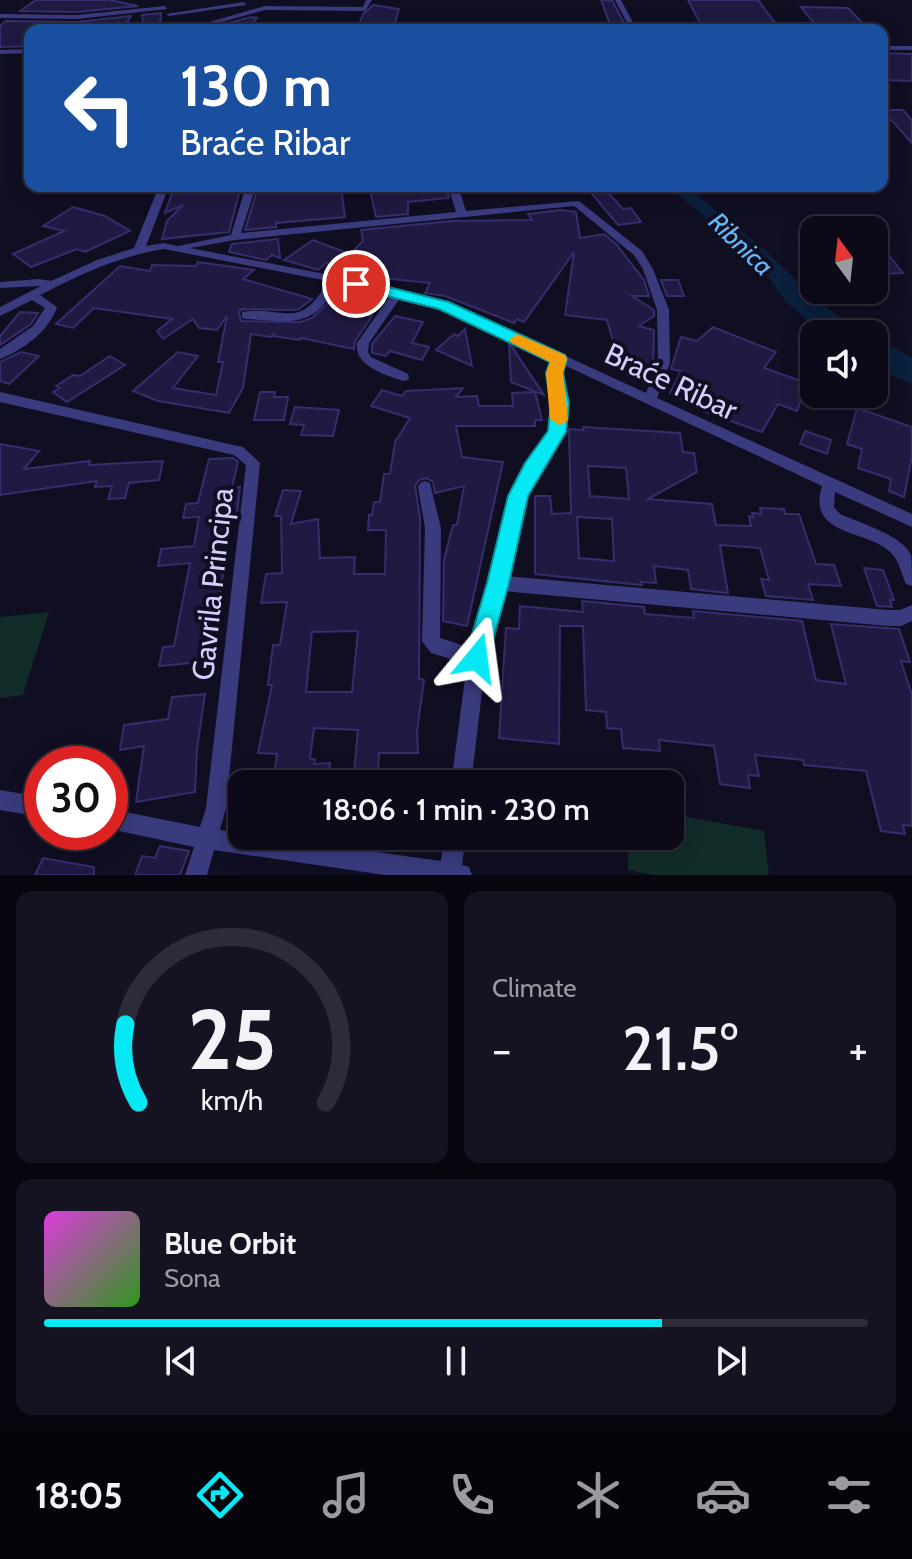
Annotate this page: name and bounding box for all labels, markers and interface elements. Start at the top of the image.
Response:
text: 130 m [180,52,332,120]
icon: left [48,56,152,160]
text: Braće Ribar [180,120,350,164]
water label: Ribnica [702,206,780,282]
north arrow [800,216,888,304]
map controls [800,216,888,408]
pin [322,250,390,318]
icon: arrive [334,262,378,306]
button: sound [800,320,888,408]
street label: Braće Ribar [599,335,744,429]
street label: Gavrila Principa [184,485,241,682]
position arrow [435,616,519,700]
speed limit sign: 30 [24,746,128,850]
text: 18:06 · 1 min · 230 m [322,791,590,828]
text: Climate [492,972,577,1004]
text: 25 [188,989,276,1090]
text: 21.5° [622,1012,738,1085]
text: − [492,1023,511,1076]
text: + [849,1023,868,1076]
text: km/h [201,1082,263,1117]
text: Blue Orbit [164,1225,296,1262]
text: Sona [164,1262,221,1294]
icon: previous [159,1339,203,1383]
icon: pause [434,1339,478,1383]
icon: next [709,1339,753,1383]
icon: directions [192,1467,248,1523]
icon: music [318,1467,374,1523]
icon: phone [444,1467,500,1523]
icon: climate [570,1467,626,1523]
icon: car [695,1467,751,1523]
icon: filters [821,1467,877,1523]
text: 18:05 [35,1473,123,1517]

